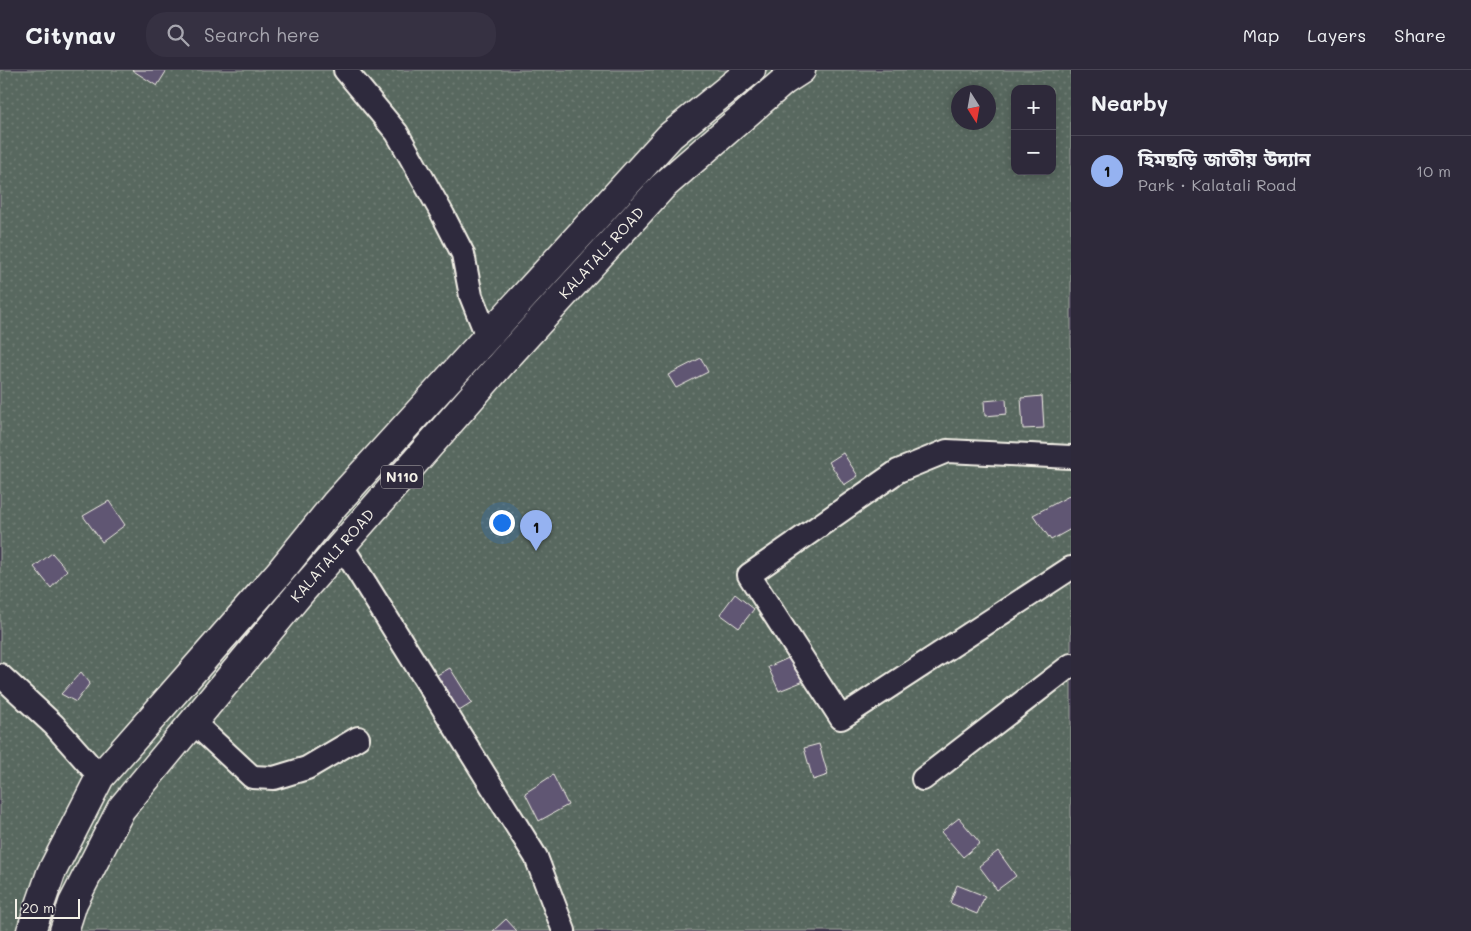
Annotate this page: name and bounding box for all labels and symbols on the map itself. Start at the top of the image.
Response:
north arrow [951,85,996,130]
street label: KALATALI ROAD [554,202,648,303]
road number: N110 [381,466,423,488]
street label: KALATALI ROAD [285,504,378,606]
your location [489,510,515,536]
pin: 1 [520,510,552,551]
scale bar [15,896,80,919]

